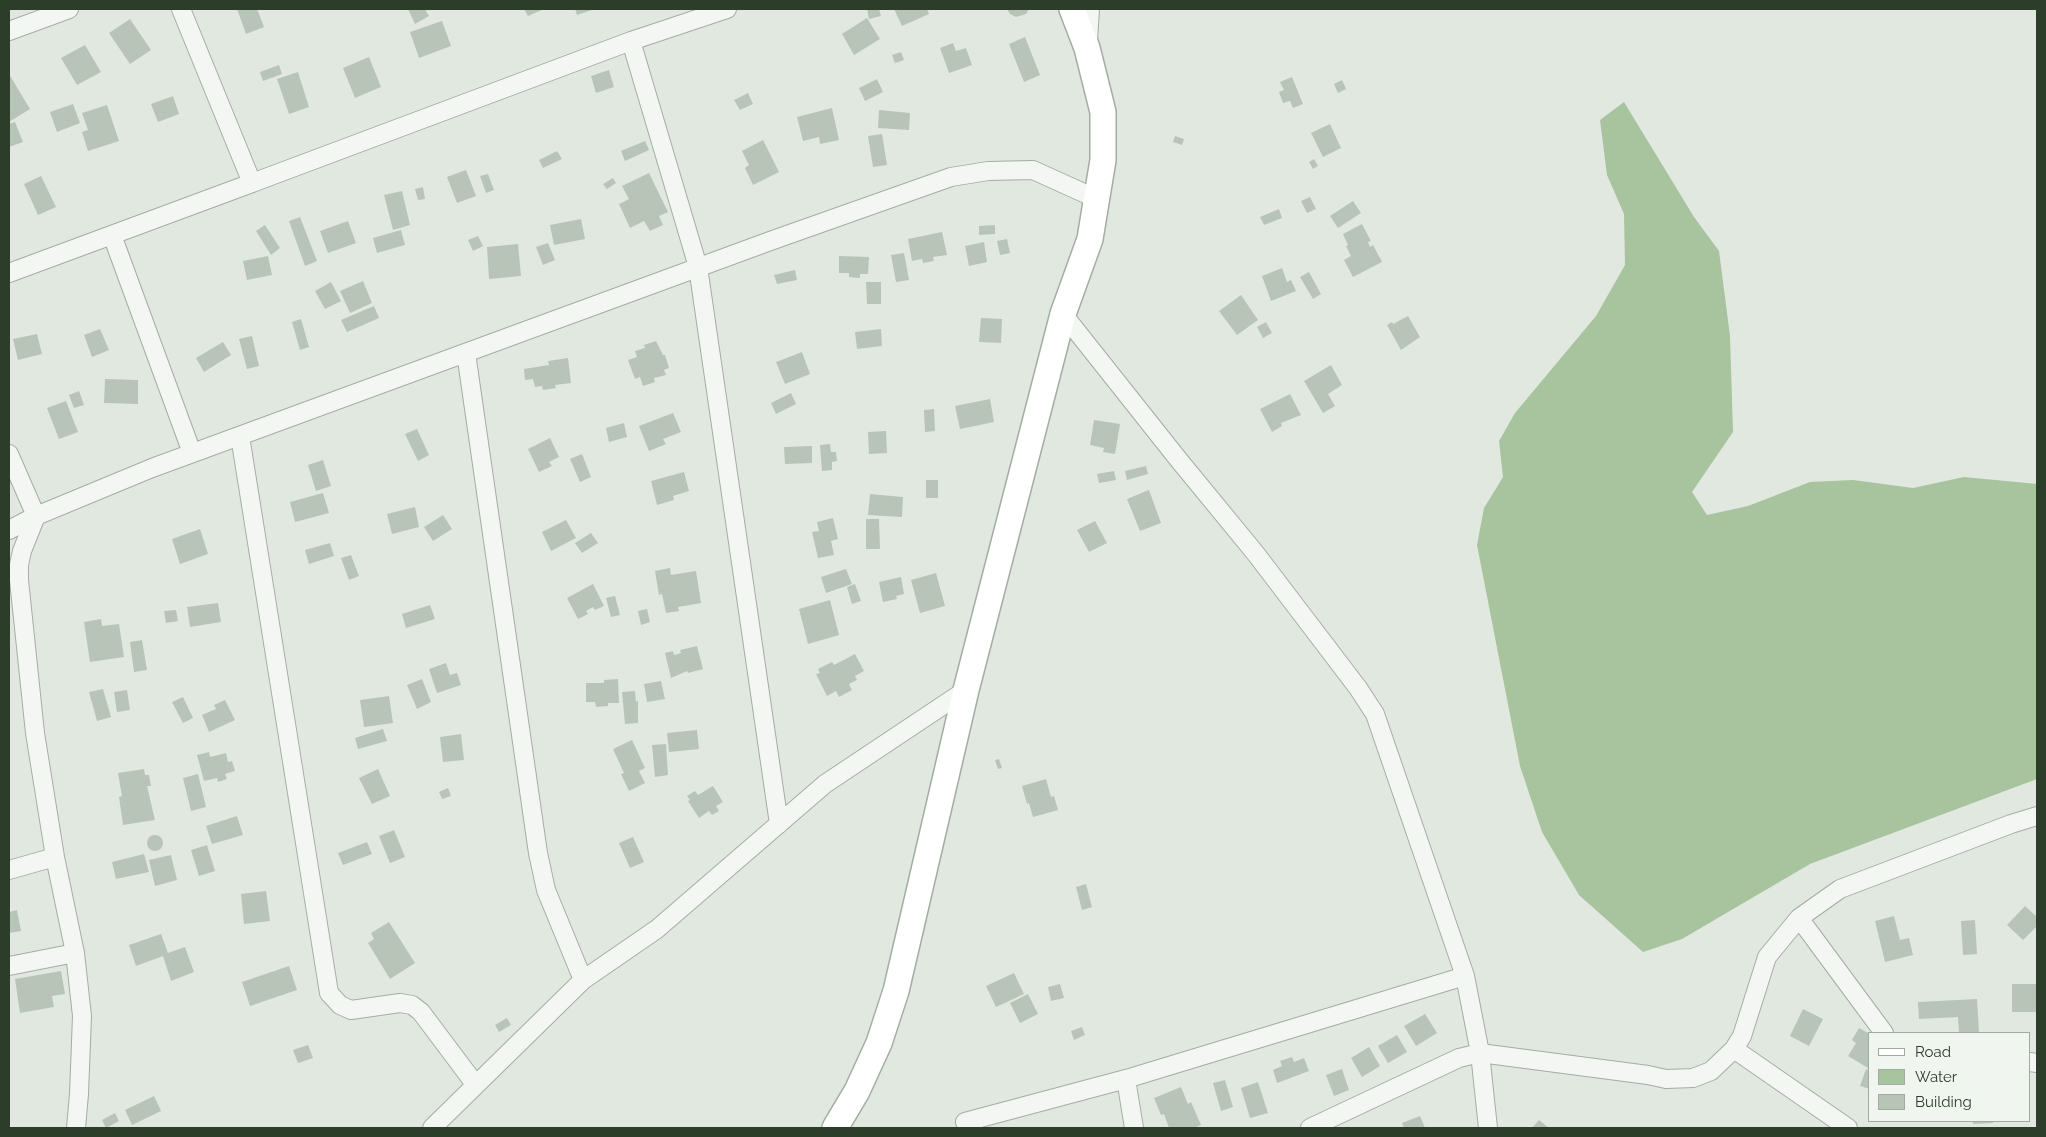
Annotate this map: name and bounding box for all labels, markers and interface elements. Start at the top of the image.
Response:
legend [1868,1032,2031,1122]
text: Road [1915,1043,1951,1061]
text: Water [1915,1068,1957,1086]
text: Building [1915,1093,1972,1111]

